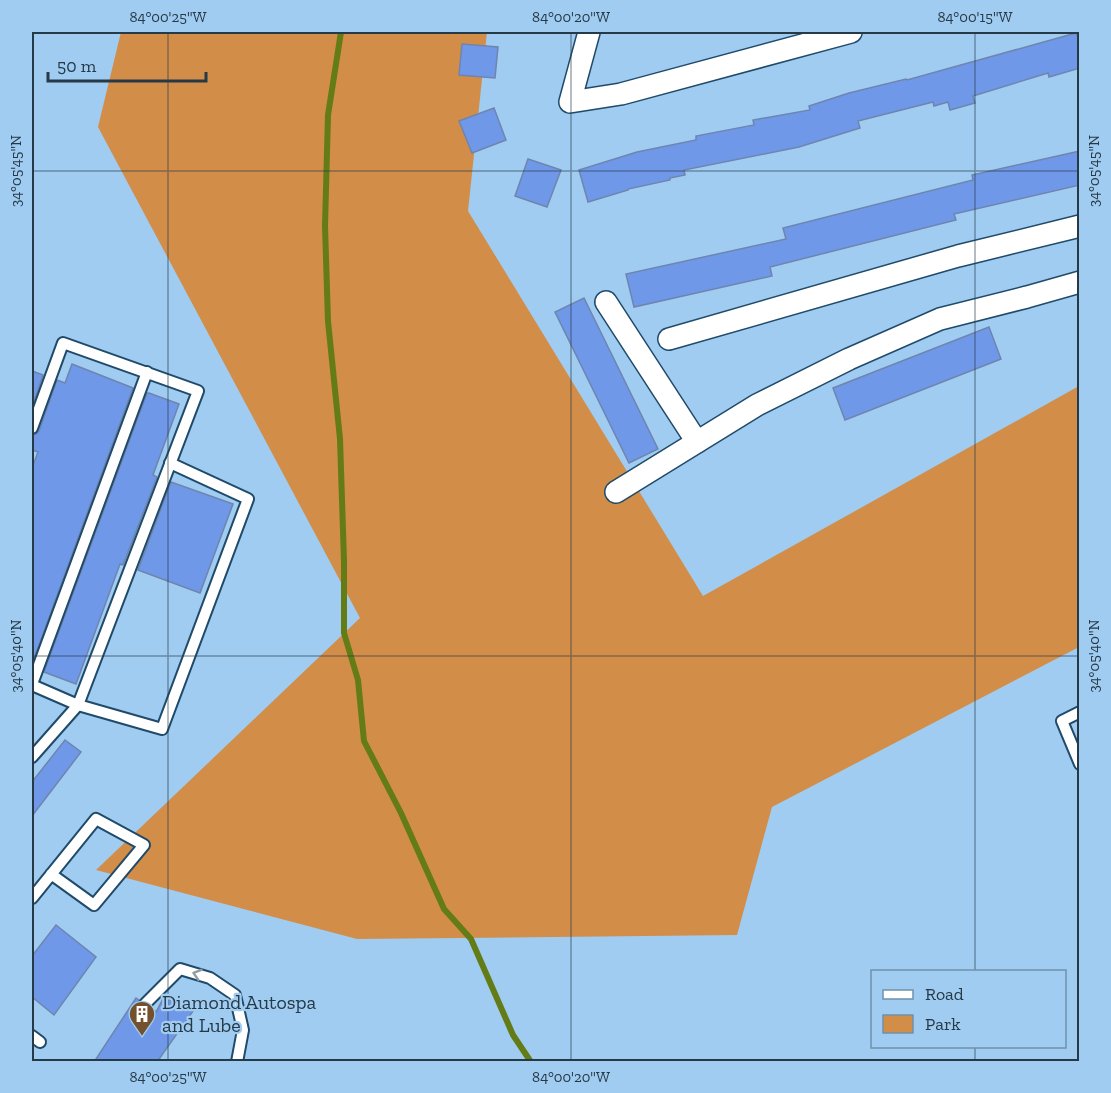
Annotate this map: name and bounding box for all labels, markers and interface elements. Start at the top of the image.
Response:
text: 84°00'25"W [130,8,206,26]
text: 84°00'20"W [532,8,610,26]
text: 84°00'15"W [938,8,1012,26]
scale bar [48,45,206,83]
text: 50 m [57,55,97,77]
text: 34°05'45"N [7,135,25,207]
text: 34°05'45"N [1085,135,1103,207]
text: 34°05'40"N [7,619,25,693]
text: 34°05'40"N [1085,619,1103,693]
one-way arrow [192,969,203,982]
legend [871,970,1066,1048]
text: Road [925,983,964,1005]
place label: Diamond Autospa and Lube [162,990,317,1037]
building icon: Diamond Autospa and Lube [127,999,157,1037]
text: Park [925,1013,961,1035]
text: 84°00'25"W [130,1068,206,1086]
text: 84°00'20"W [532,1068,610,1086]

